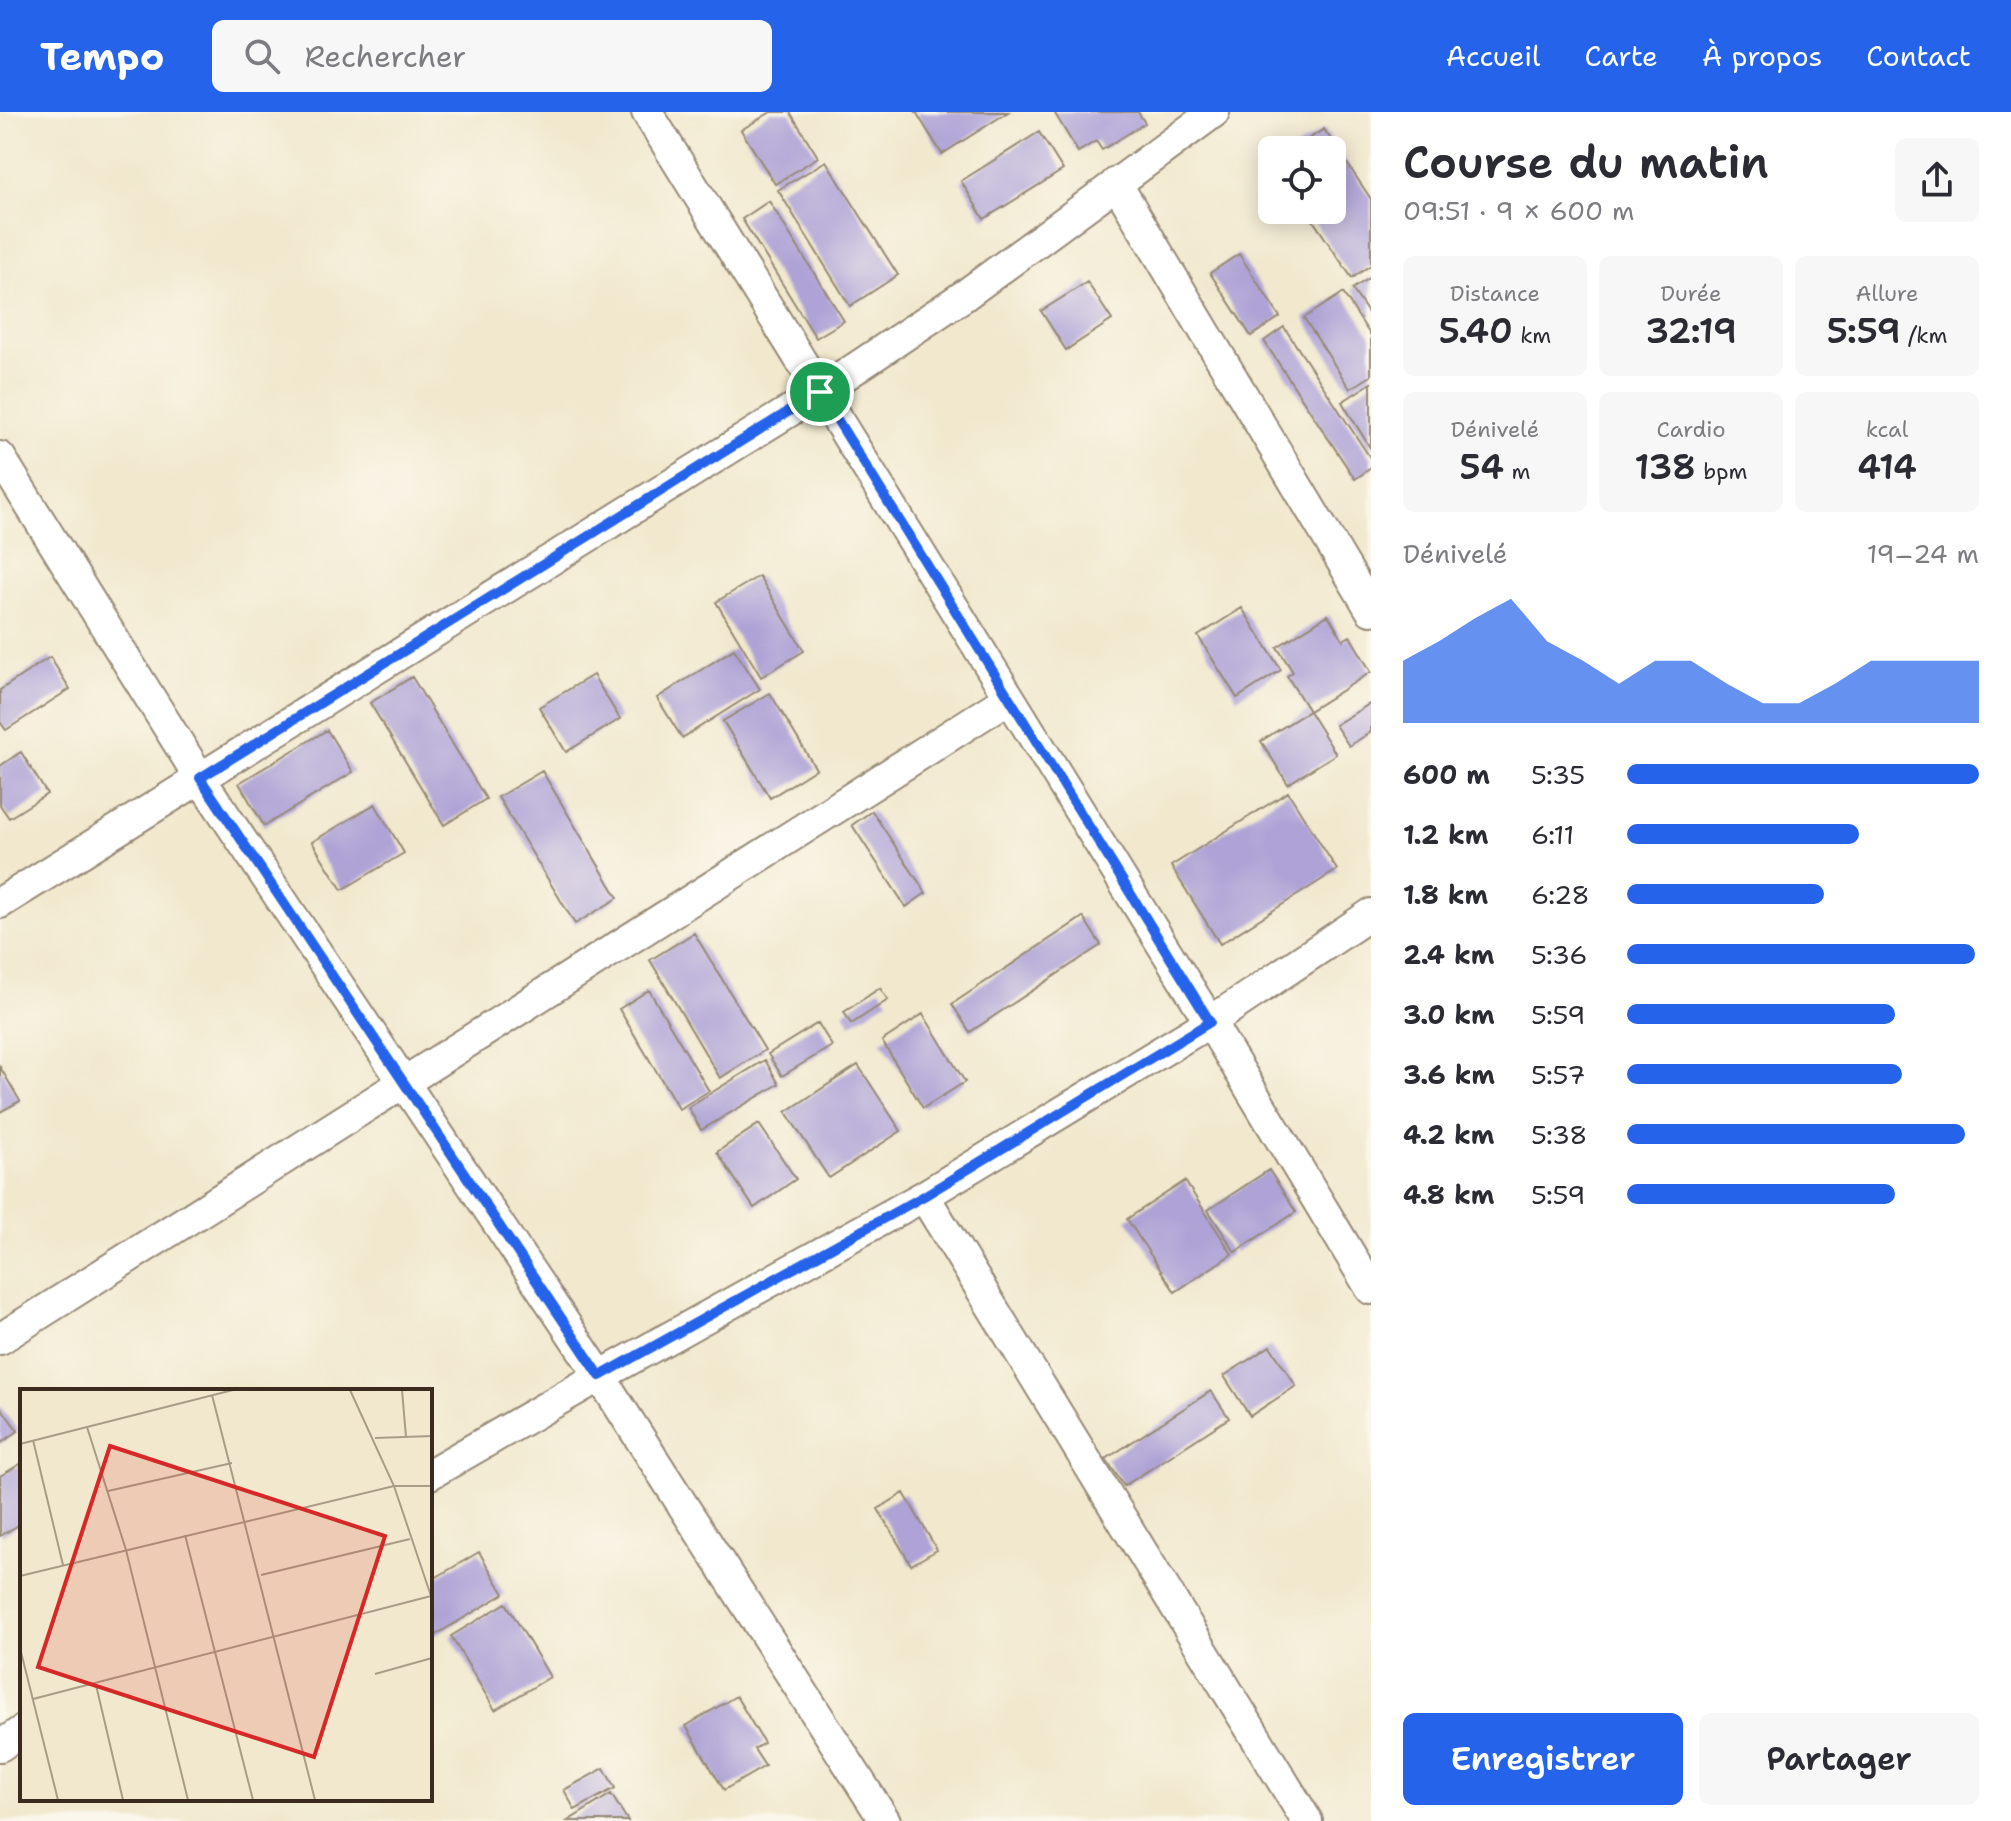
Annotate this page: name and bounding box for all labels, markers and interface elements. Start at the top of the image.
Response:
search box [212,20,772,92]
text: Tempo [40,31,164,82]
icon: search [240,34,284,78]
text: Rechercher [304,36,466,77]
text: Accueil [1446,37,1540,75]
text: Carte [1584,37,1658,75]
text: À propos [1702,37,1822,75]
text: Contact [1866,37,1971,75]
text: Course du matin [1403,133,1769,192]
map controls [1258,136,1346,224]
button: locate [1258,136,1346,224]
button: share [1895,138,1979,222]
text: 09:51 · 9 × 600 m [1403,193,1635,228]
text: Distance [1450,279,1540,308]
text: Durée [1661,279,1721,308]
text: Allure [1856,279,1918,308]
text: 5.40 [1439,308,1513,354]
text: 32:19 [1645,308,1737,354]
text: 5:59 [1827,308,1901,354]
text: km [1513,321,1551,350]
text: /km [1901,321,1947,350]
pin [786,358,854,426]
icon: arrive [798,370,842,414]
text: Dénivelé [1451,415,1539,444]
text: Cardio [1656,415,1726,444]
text: kcal [1866,415,1908,444]
text: 54 [1460,444,1504,490]
text: 138 [1635,444,1696,490]
text: 414 [1857,444,1917,490]
text: m [1504,457,1530,486]
text: bpm [1696,457,1747,486]
text: Dénivelé [1403,536,1508,571]
text: 19–24 m [1867,536,1979,571]
text: 600 m [1403,757,1490,792]
text: 5:35 [1531,757,1585,792]
text: 1.2 km [1403,817,1488,852]
text: 6:11 [1531,817,1574,852]
text: 1.8 km [1403,877,1488,912]
text: 6:28 [1531,877,1590,912]
text: 2.4 km [1403,937,1494,972]
text: 5:36 [1531,937,1587,972]
text: 3.0 km [1403,997,1495,1032]
text: 5:59 [1531,997,1585,1032]
text: 3.6 km [1403,1057,1495,1092]
text: 5:57 [1531,1057,1585,1092]
text: 4.2 km [1403,1117,1495,1152]
text: 5:38 [1531,1117,1587,1152]
text: 4.8 km [1403,1177,1494,1212]
text: 5:59 [1531,1177,1585,1212]
inset map [20,1389,432,1801]
button: Enregistrer [1403,1713,1683,1805]
button: Partager [1699,1713,1979,1805]

